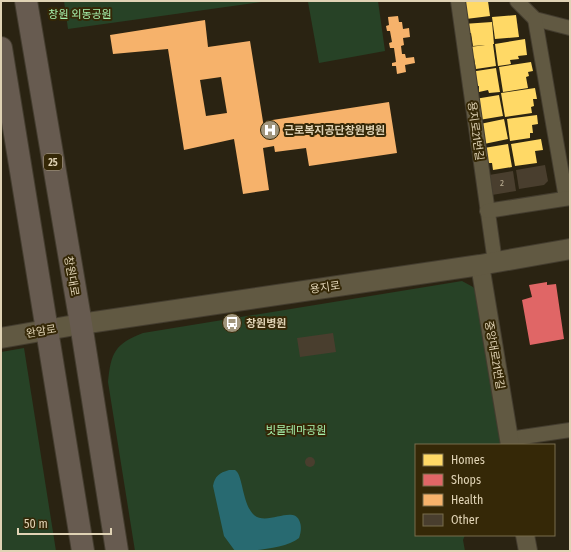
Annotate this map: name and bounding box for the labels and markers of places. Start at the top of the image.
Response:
hospital icon: 근로복지공단창원병원 [259,119,281,141]
place label: 근로복지공단창원병원 [284,124,385,137]
bus stop icon: 창원병원 [221,312,243,334]
place label: 창원병원 [246,317,286,330]

